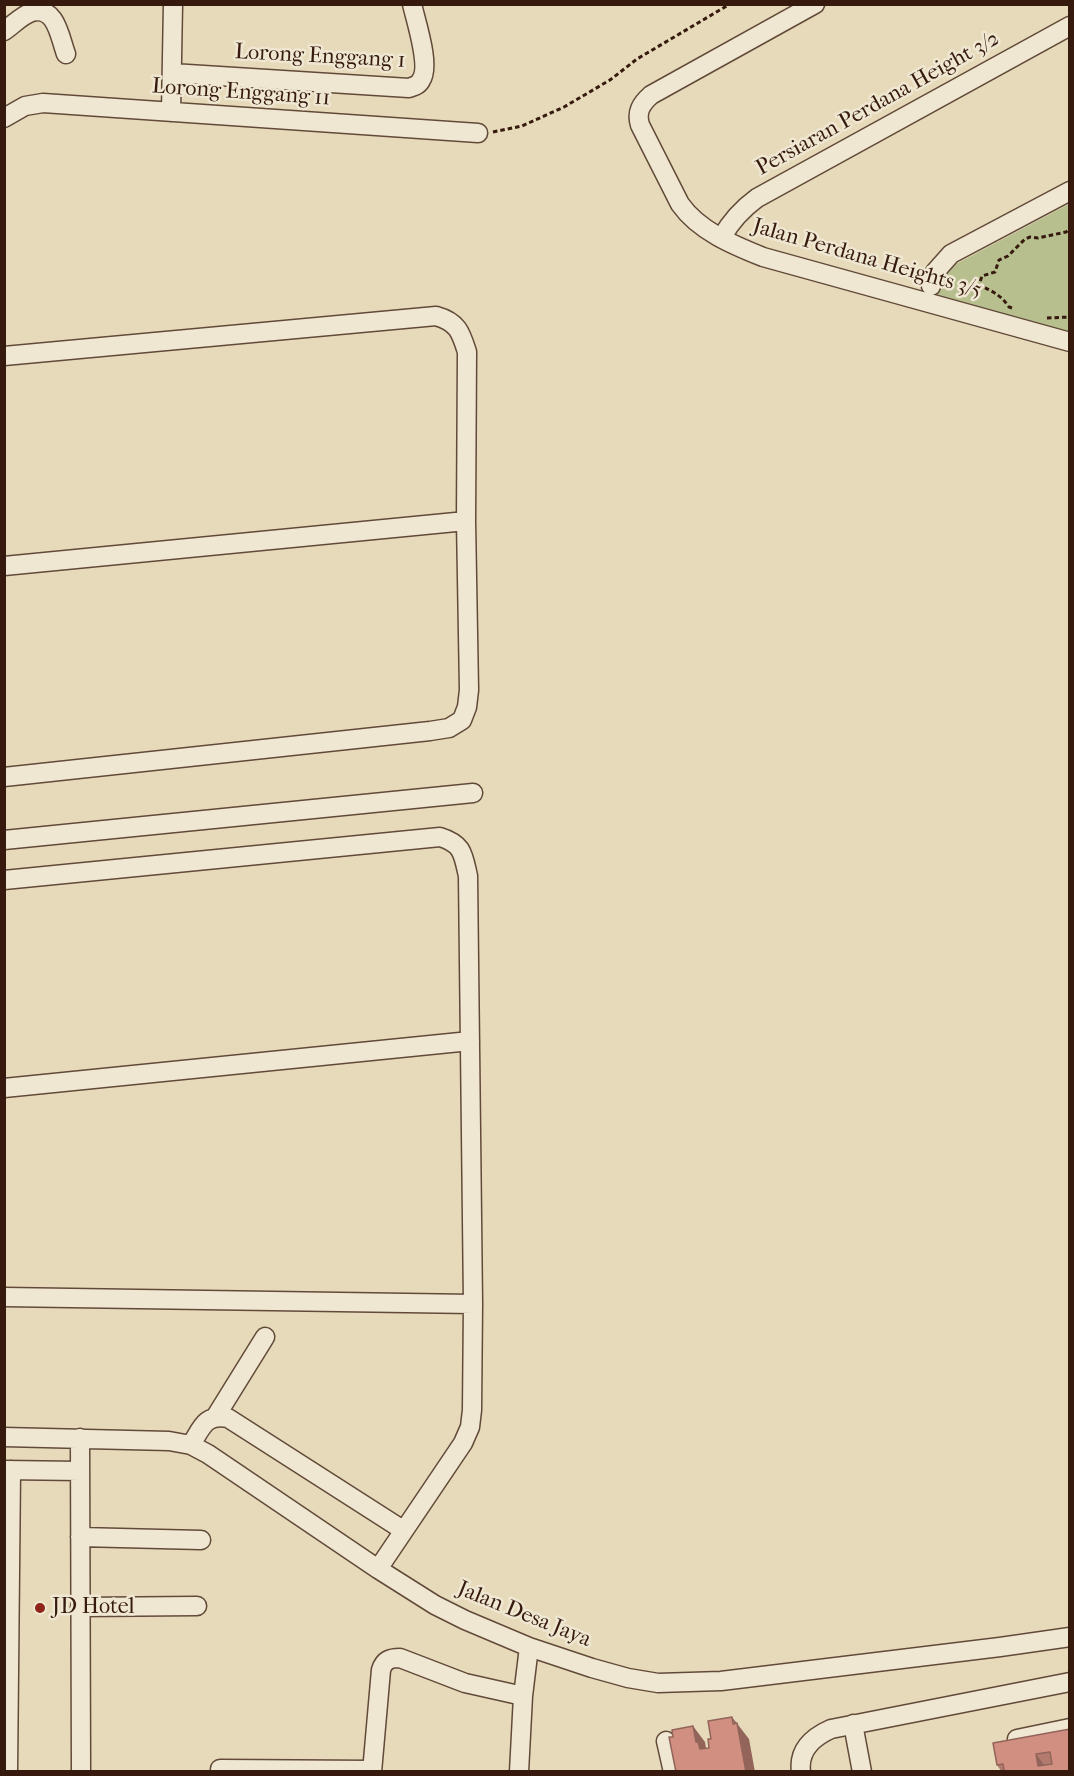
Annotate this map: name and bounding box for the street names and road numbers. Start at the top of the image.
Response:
street label: Persiaran Perdana Height 3/2 [752,26,1004,182]
street label: Lorong Enggang 1 [234,39,406,75]
street label: Lorong Enggang 11 [151,74,331,112]
street label: Jalan Perdana Heights 3/5 [749,214,985,304]
street label: Jalan Desa Jaya [453,1576,595,1654]

